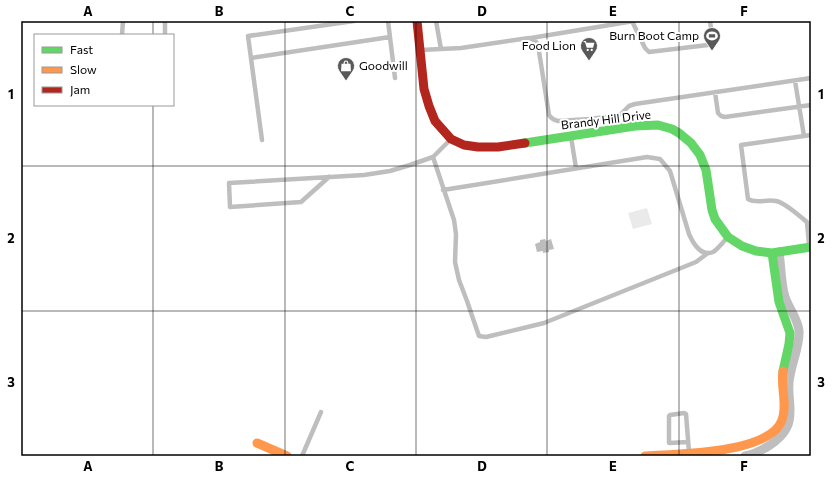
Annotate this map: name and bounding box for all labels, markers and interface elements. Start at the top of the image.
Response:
text: A [83,3,93,19]
text: B [215,3,224,19]
text: C [346,3,355,19]
text: D [477,3,487,19]
text: E [609,3,617,19]
text: F [740,3,748,19]
sports icon: Burn Boot Camp [702,26,722,51]
place label: Burn Boot Camp [609,28,699,42]
legend [34,34,174,106]
supermarket icon: Food Lion [579,36,599,61]
place label: Food Lion [522,38,576,52]
text: Fast [70,42,93,56]
shop icon: Goodwill [336,56,356,81]
place label: Goodwill [359,58,408,72]
text: Slow [70,62,97,76]
text: Jam [70,82,90,97]
text: 1 [8,86,14,102]
text: 1 [818,86,824,102]
street label: Brandy Hill Drive [560,107,652,131]
text: 2 [7,230,15,246]
text: 2 [817,230,825,246]
text: 3 [7,374,15,390]
text: 3 [817,374,825,390]
text: A [83,458,93,474]
text: B [215,458,224,474]
text: C [346,458,355,474]
text: D [477,458,487,474]
text: E [609,458,617,474]
text: F [740,458,748,474]

